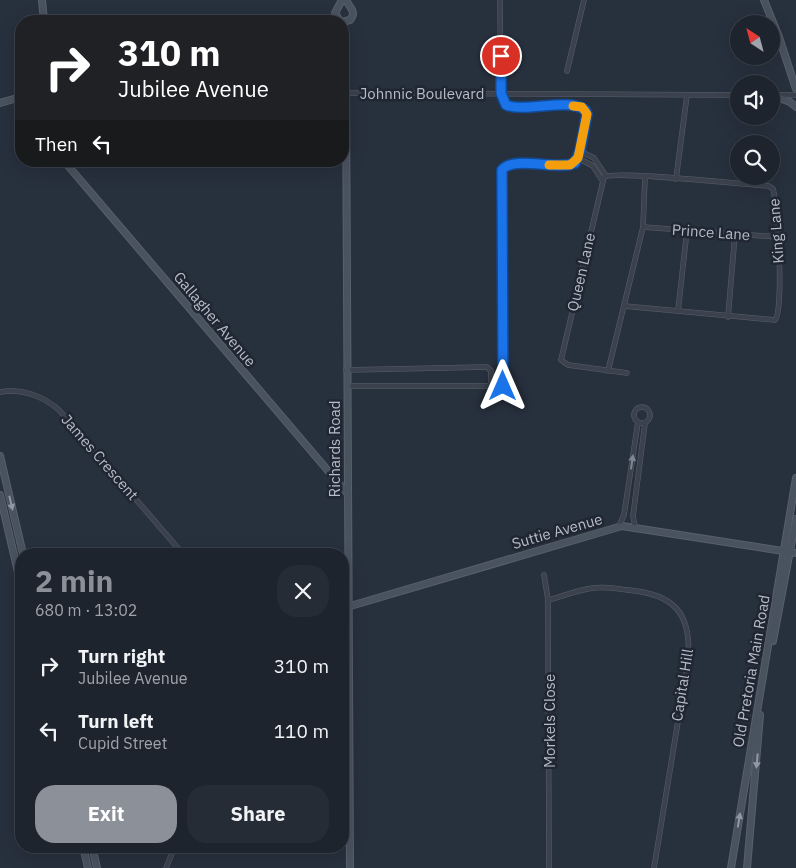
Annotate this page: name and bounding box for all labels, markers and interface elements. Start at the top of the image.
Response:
north arrow [730,15,780,65]
map controls [730,15,780,185]
text: 310 m [118,30,221,76]
icon: right [35,35,100,100]
pin [480,35,522,77]
icon: arrive [487,42,515,70]
text: Jubilee Avenue [118,74,269,103]
button: sound [730,75,780,125]
street label: Johnnic Boulevard [360,84,484,103]
icon: left [88,130,116,158]
text: Then [35,132,78,156]
button: search [730,135,780,185]
street label: King Lane [764,198,788,264]
street label: Prince Lane [671,220,751,244]
street label: Queen Lane [563,231,599,313]
street label: Gallagher Avenue [170,268,260,370]
position arrow [476,359,528,411]
street label: Richards Road [325,401,344,497]
street label: James Crescent [58,410,142,504]
one-way arrow [628,453,636,469]
one-way arrow [7,495,15,510]
street label: Suttie Avenue [510,509,604,553]
text: 2 min [35,561,113,600]
button: close [277,565,329,617]
street label: Old Pretoria Main Road [728,593,774,749]
text: 680 m · 13:02 [35,600,137,620]
text: Turn right [78,644,165,668]
street label: Capital Hill [667,647,697,723]
icon: right [35,652,63,680]
text: 310 m [274,654,329,678]
text: Jubilee Avenue [78,668,188,688]
street label: Morkels Close [540,674,559,768]
text: Turn left [78,709,154,733]
icon: left [35,717,63,745]
text: 110 m [274,719,329,743]
text: Cupid Street [78,733,167,753]
one-way arrow [752,753,760,769]
button: Exit [35,785,177,843]
button: Share [187,785,329,843]
one-way arrow [735,812,743,828]

